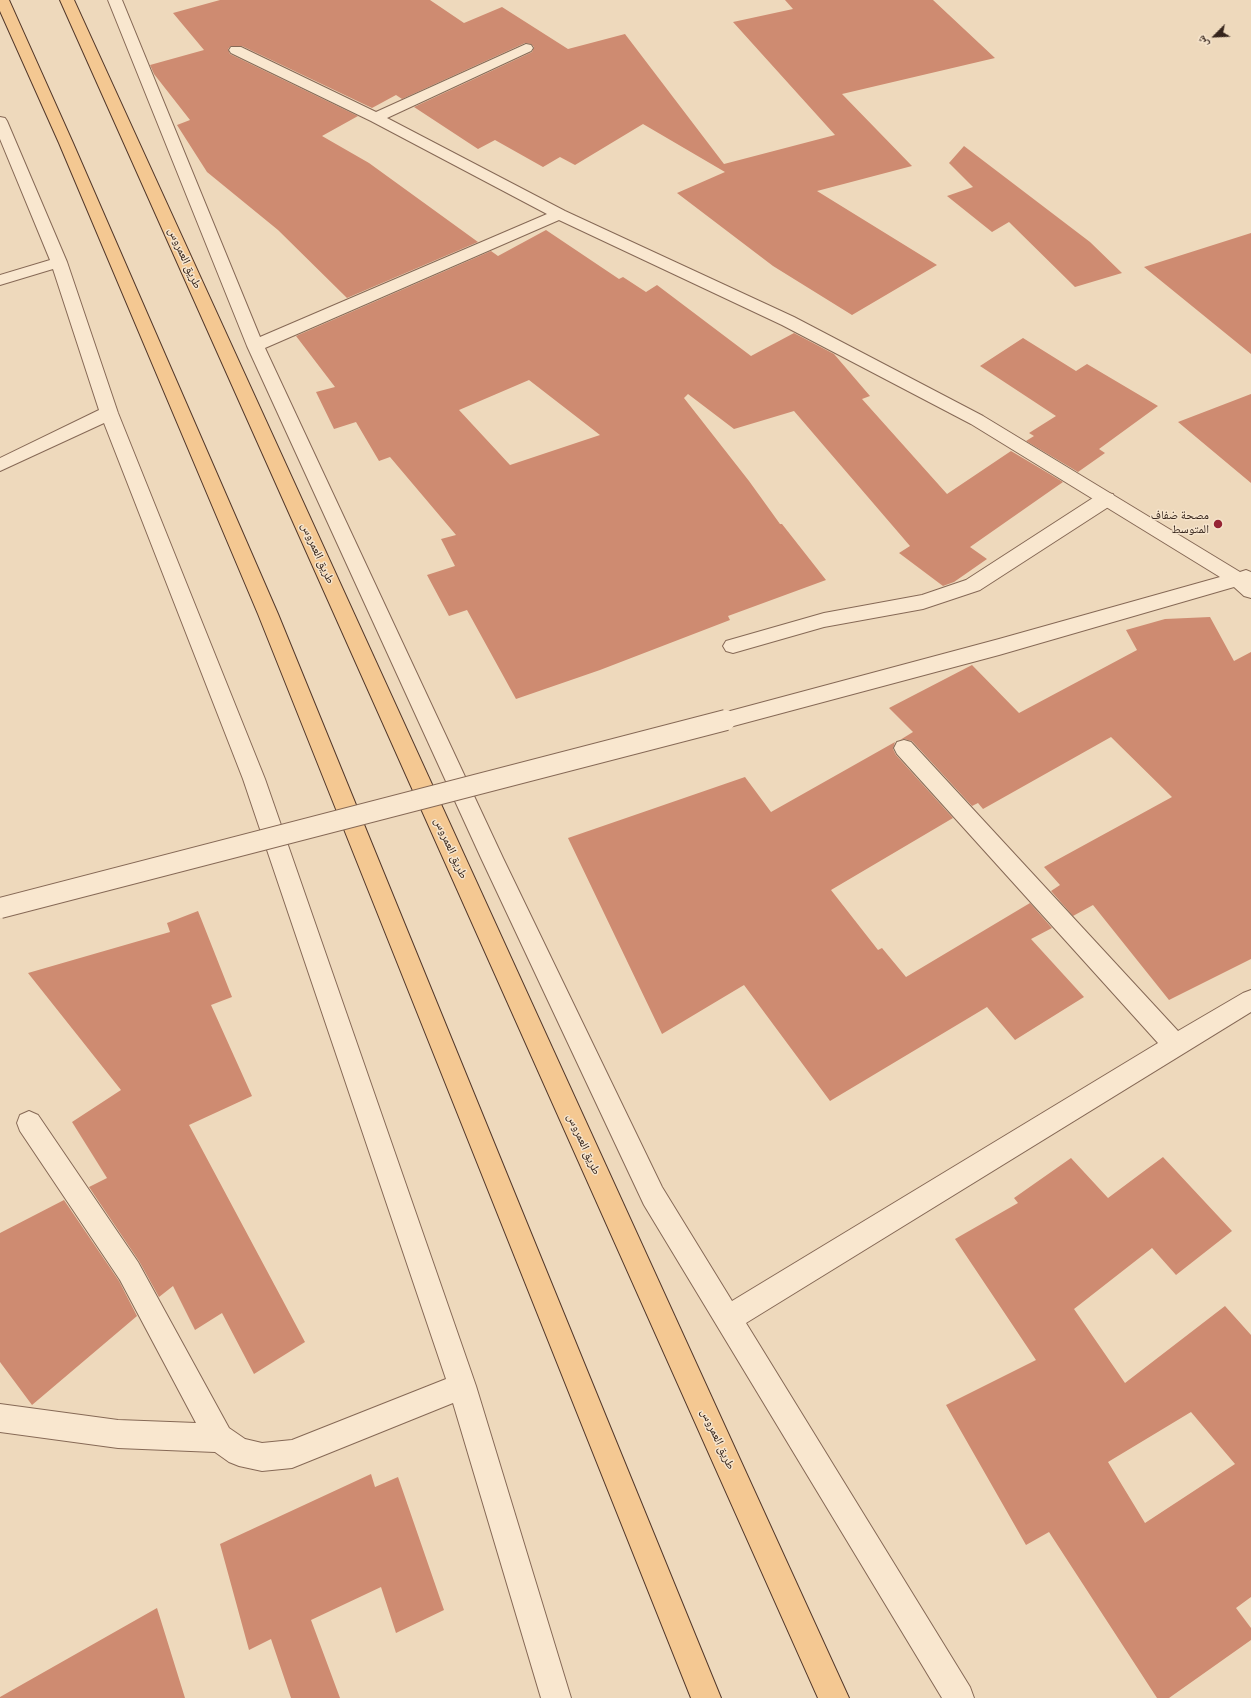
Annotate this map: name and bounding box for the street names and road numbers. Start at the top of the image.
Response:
street label: طريق العمروس [163,226,203,292]
street label: طريق العمروس [296,521,336,587]
street label: طريق العمروس [429,816,469,882]
street label: طريق العمروس [562,1112,602,1178]
street label: طريق العمروس [696,1407,736,1473]

